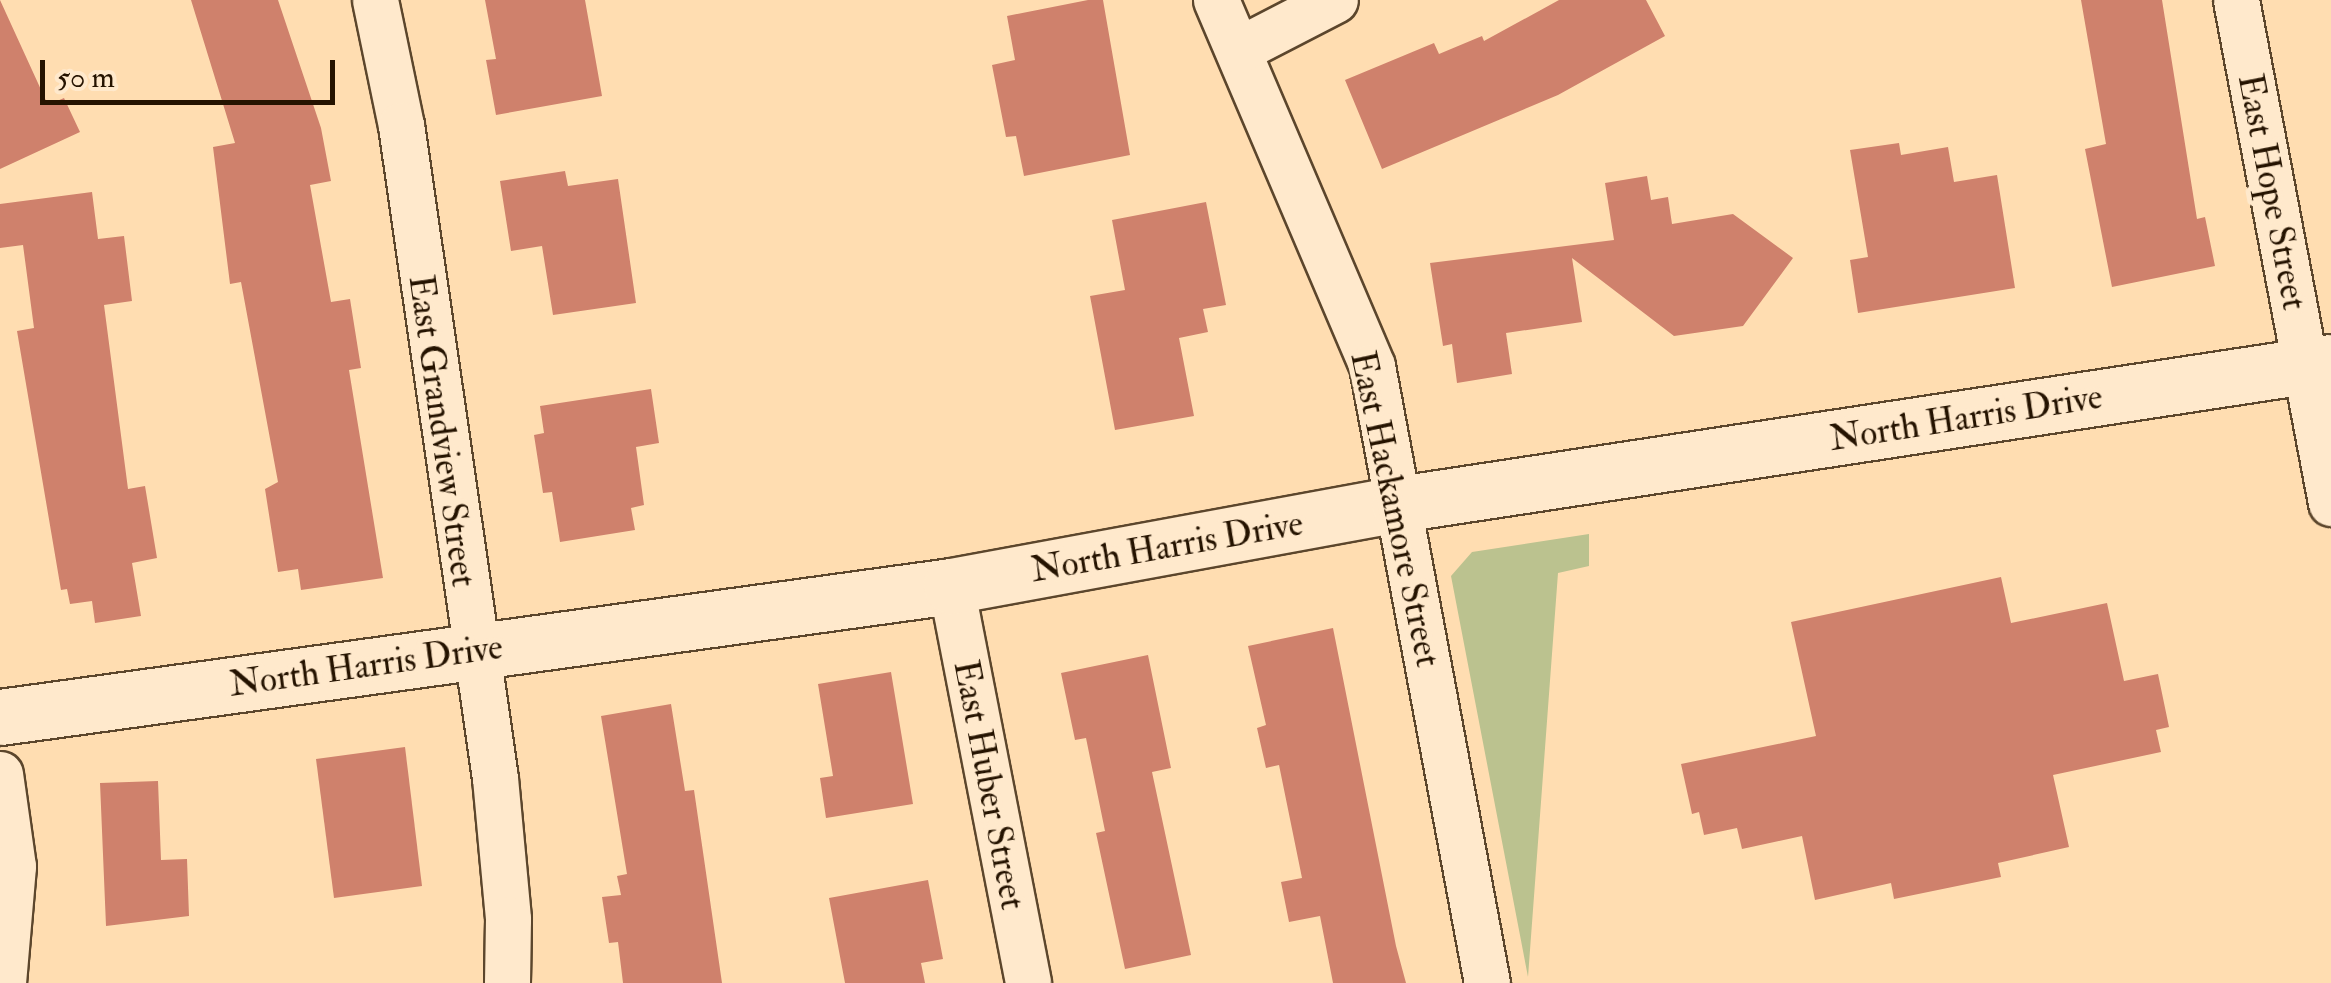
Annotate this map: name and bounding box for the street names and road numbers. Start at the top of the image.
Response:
street label: East Hope Street [2229,70,2315,314]
street label: East Grandview Street [399,272,485,590]
street label: East Hackamore Street [1341,347,1449,671]
street label: North Harris Drive [1827,376,2105,460]
street label: North Harris Drive [1028,502,1306,592]
street label: North Harris Drive [227,626,505,706]
street label: East Huber Street [944,657,1034,913]

